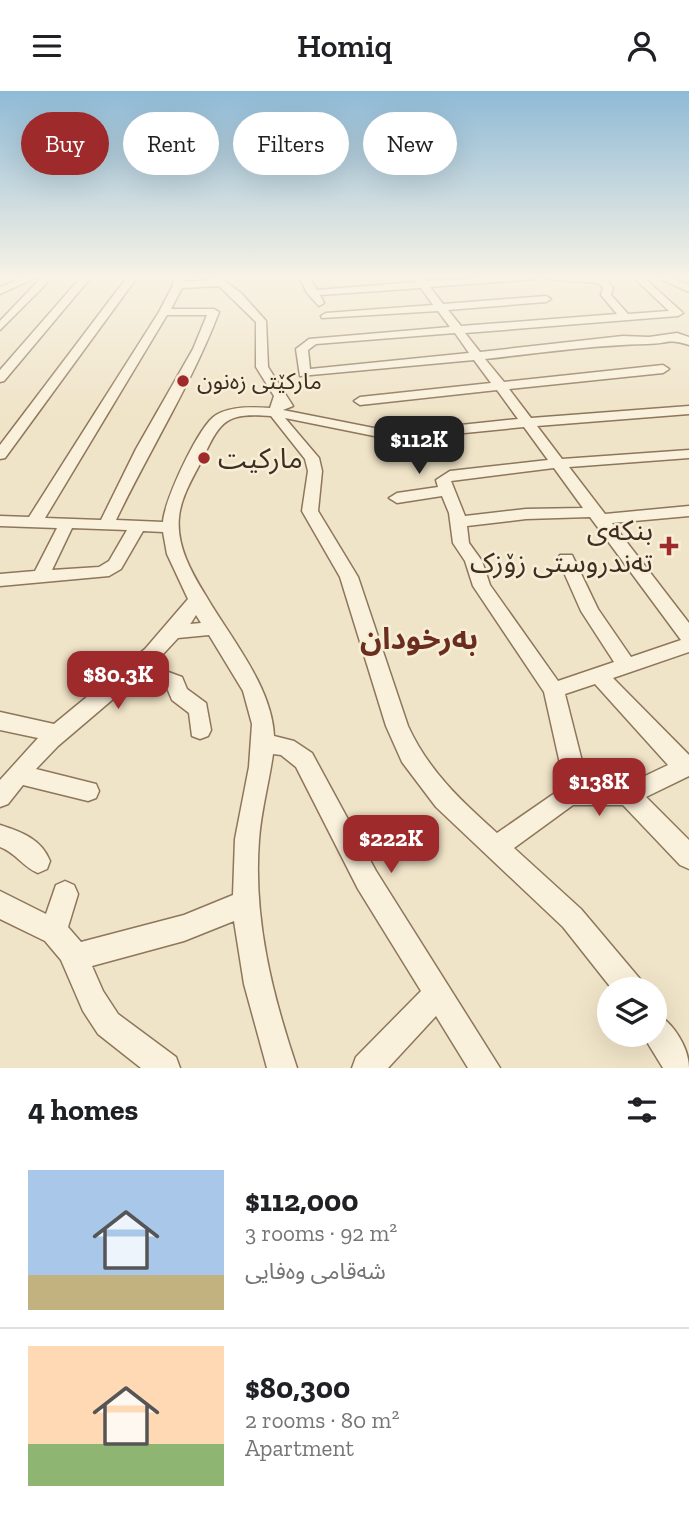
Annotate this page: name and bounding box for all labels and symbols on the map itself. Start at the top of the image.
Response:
place label: مارکێتی زەنون [197,367,322,395]
marker: مارکێتی زەنون [175,373,191,389]
pin: $112K [370,417,468,476]
place label: ماركيت [218,442,303,475]
marker: ماركيت [196,450,212,466]
place label: بنکەی تەندروستی زۆزک [470,514,653,579]
marker: بنکەی تەندروستی زۆزک [659,536,679,556]
district label: بەرخودان [360,621,478,657]
pin: $80.3K [61,651,175,711]
pin: $138K [550,759,648,818]
pin: $222K [342,815,440,875]

